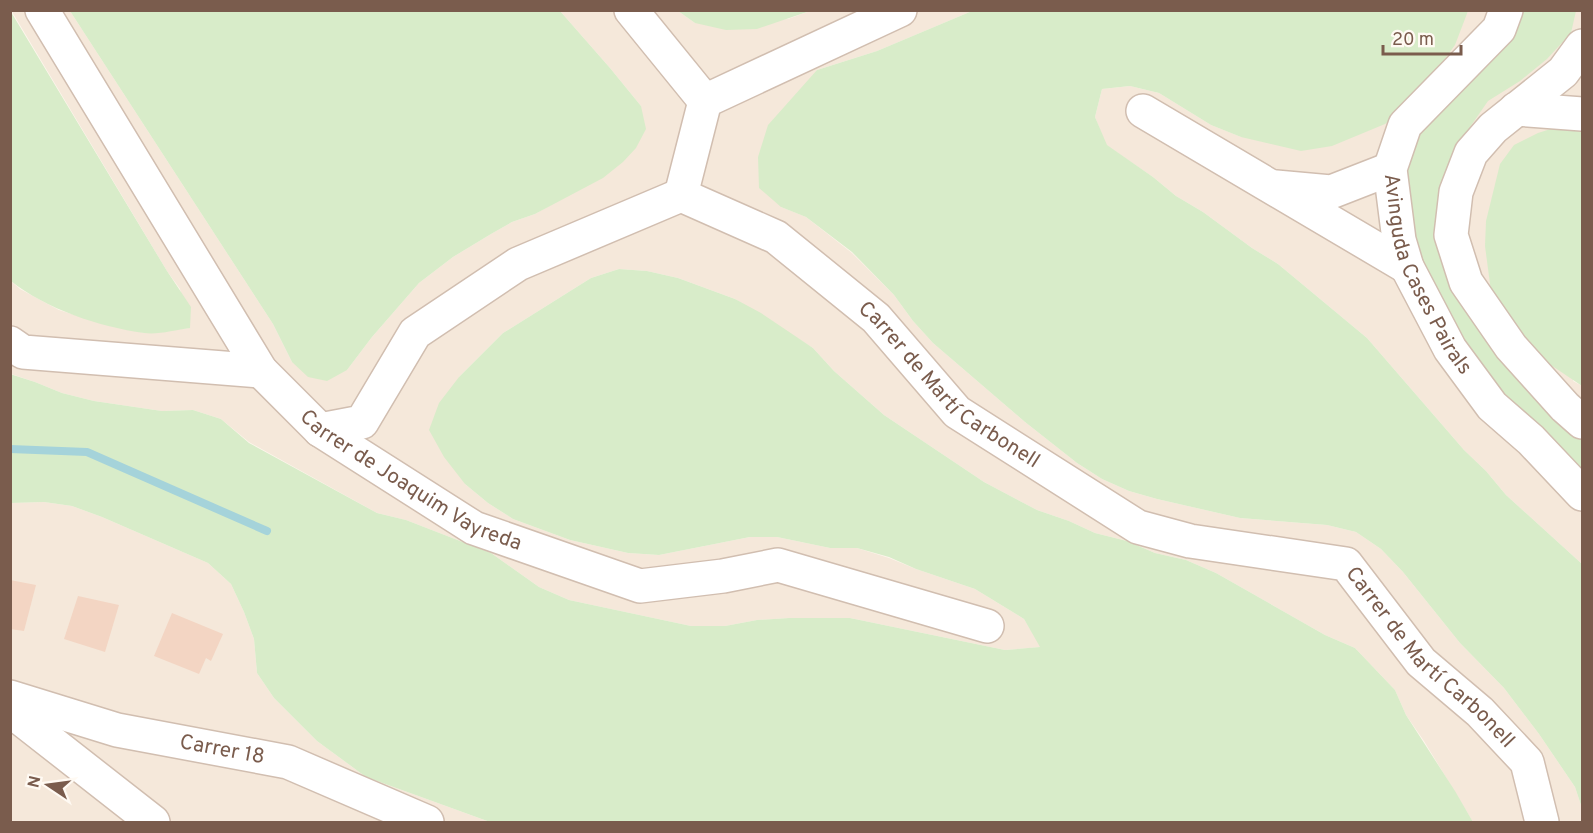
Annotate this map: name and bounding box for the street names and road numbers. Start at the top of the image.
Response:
street label: Avinguda Cases Pairals [1377,172,1478,380]
street label: Carrer de Martí Carbonell [852,295,1045,475]
street label: Carrer de Joaquim Vayreda [294,404,525,557]
street label: Carrer de Martí Carbonell [1339,561,1520,754]
street label: Carrer 18 [177,729,267,771]

